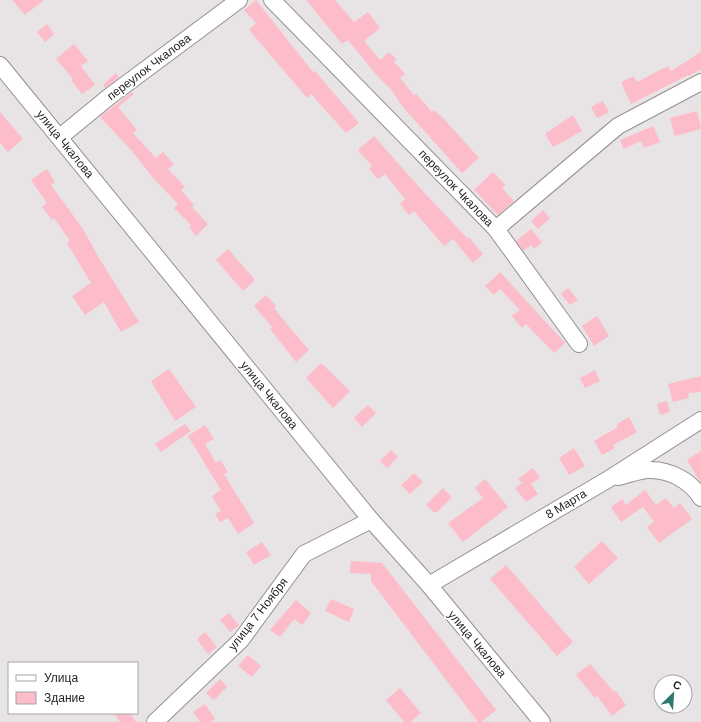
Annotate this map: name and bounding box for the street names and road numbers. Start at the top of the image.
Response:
street label: переулок Чкалова [104,31,194,103]
street label: улица Чкалова [33,107,97,181]
street label: переулок Чкалова [416,147,496,230]
street label: улица Чкалова [237,358,301,432]
street label: 8 Марта [543,486,589,522]
street label: улица 7 Ноября [225,575,291,653]
street label: улица Чкалова [445,608,509,681]

